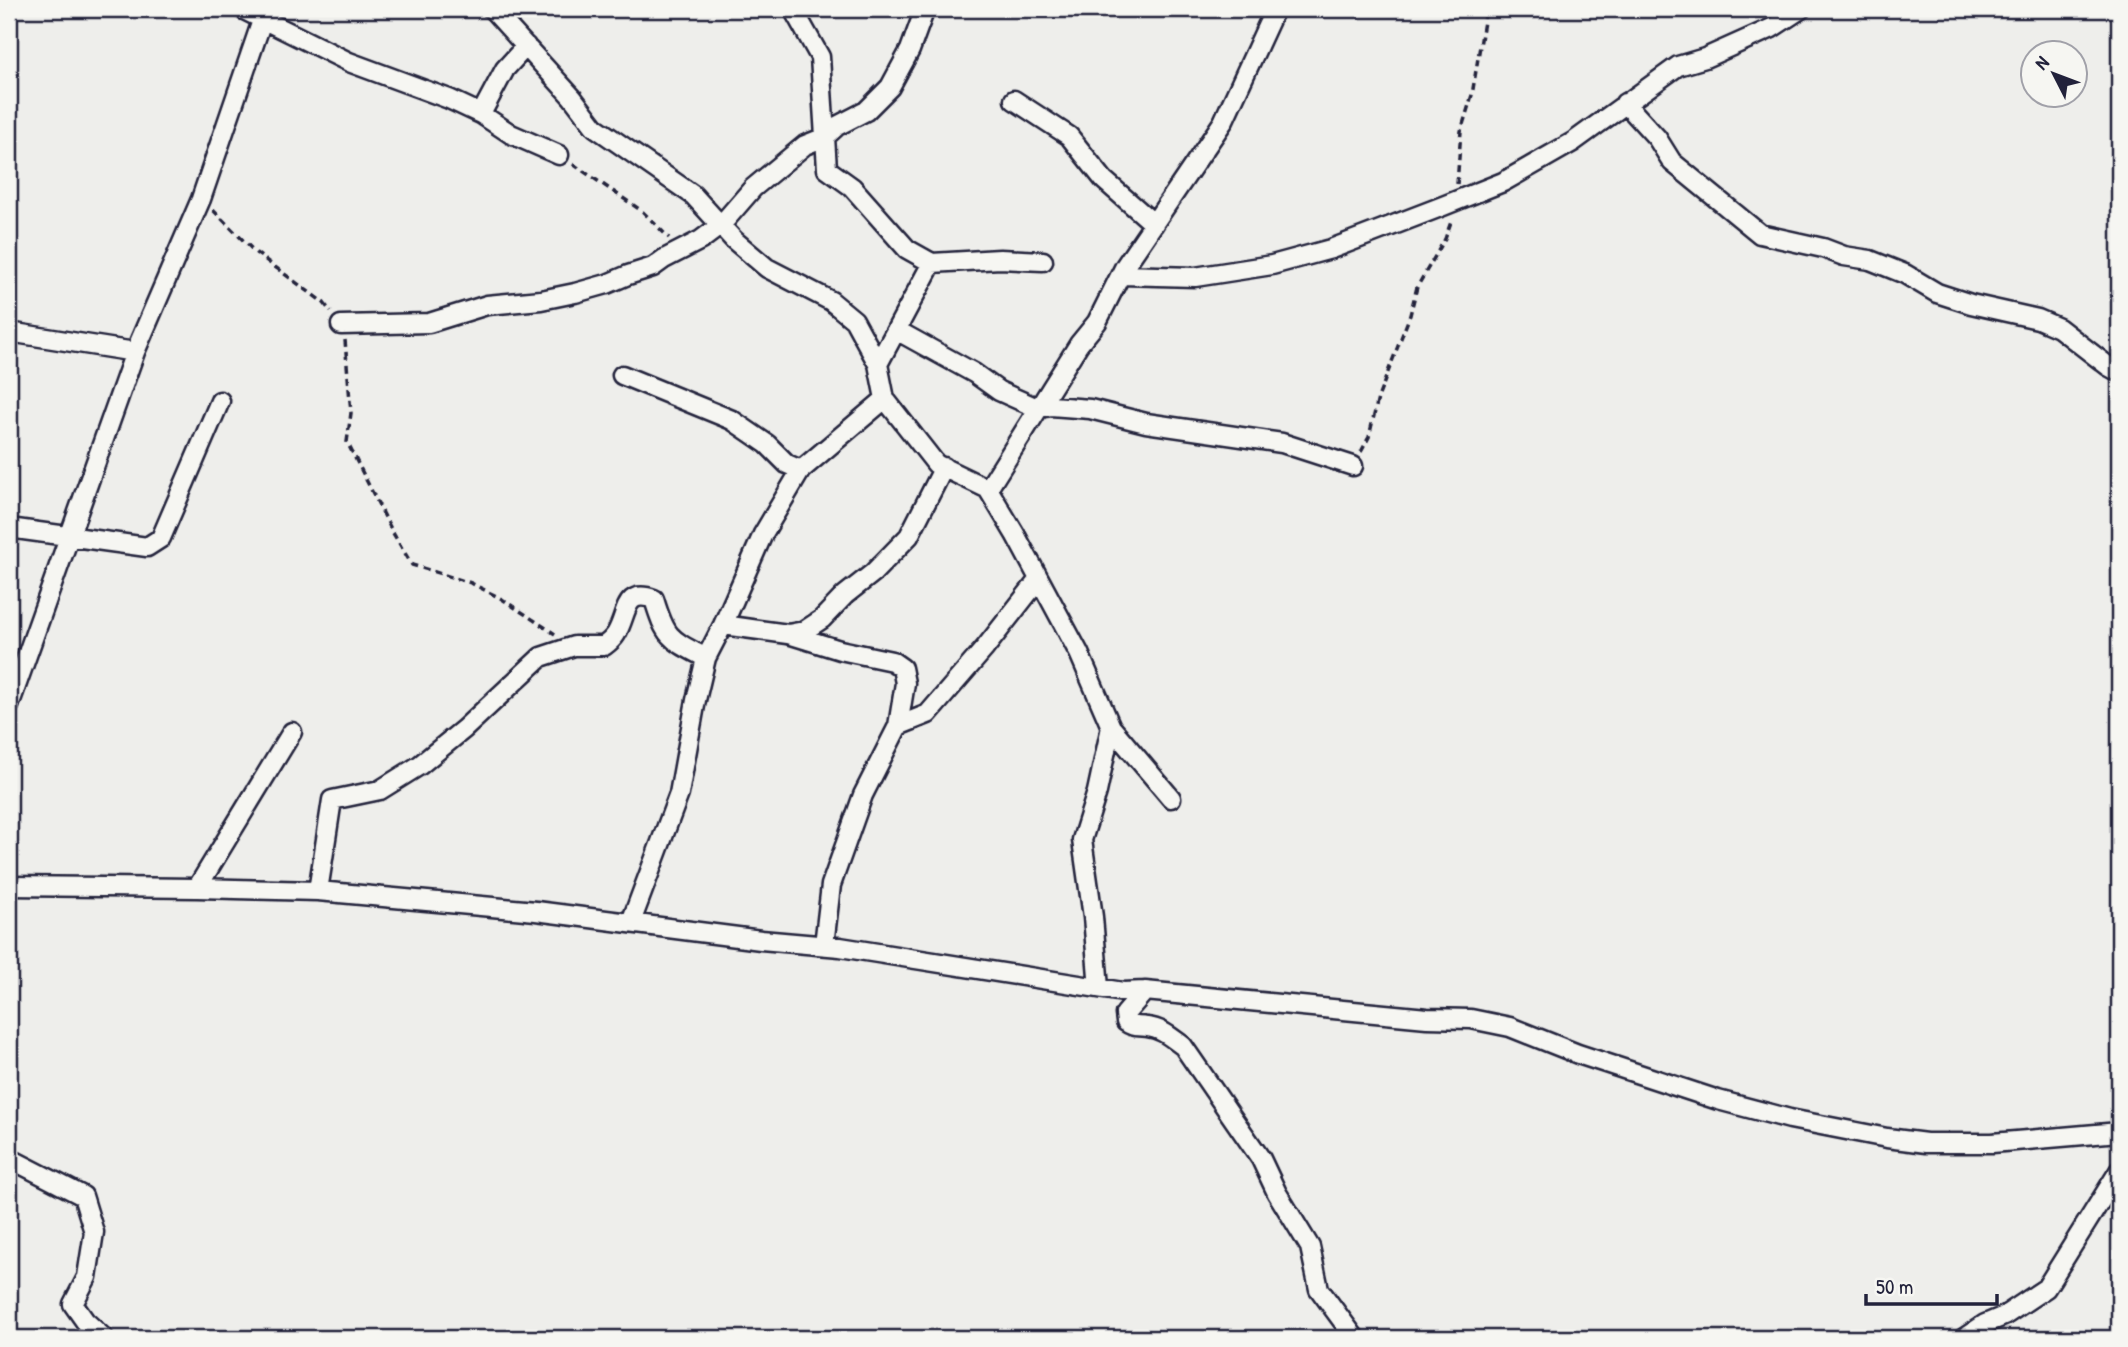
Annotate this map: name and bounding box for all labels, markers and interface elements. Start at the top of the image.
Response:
north arrow [2020,38,2090,108]
text: N [2028,50,2054,75]
scale bar [1866,1263,1997,1307]
text: 50 m [1876,1272,1913,1301]

